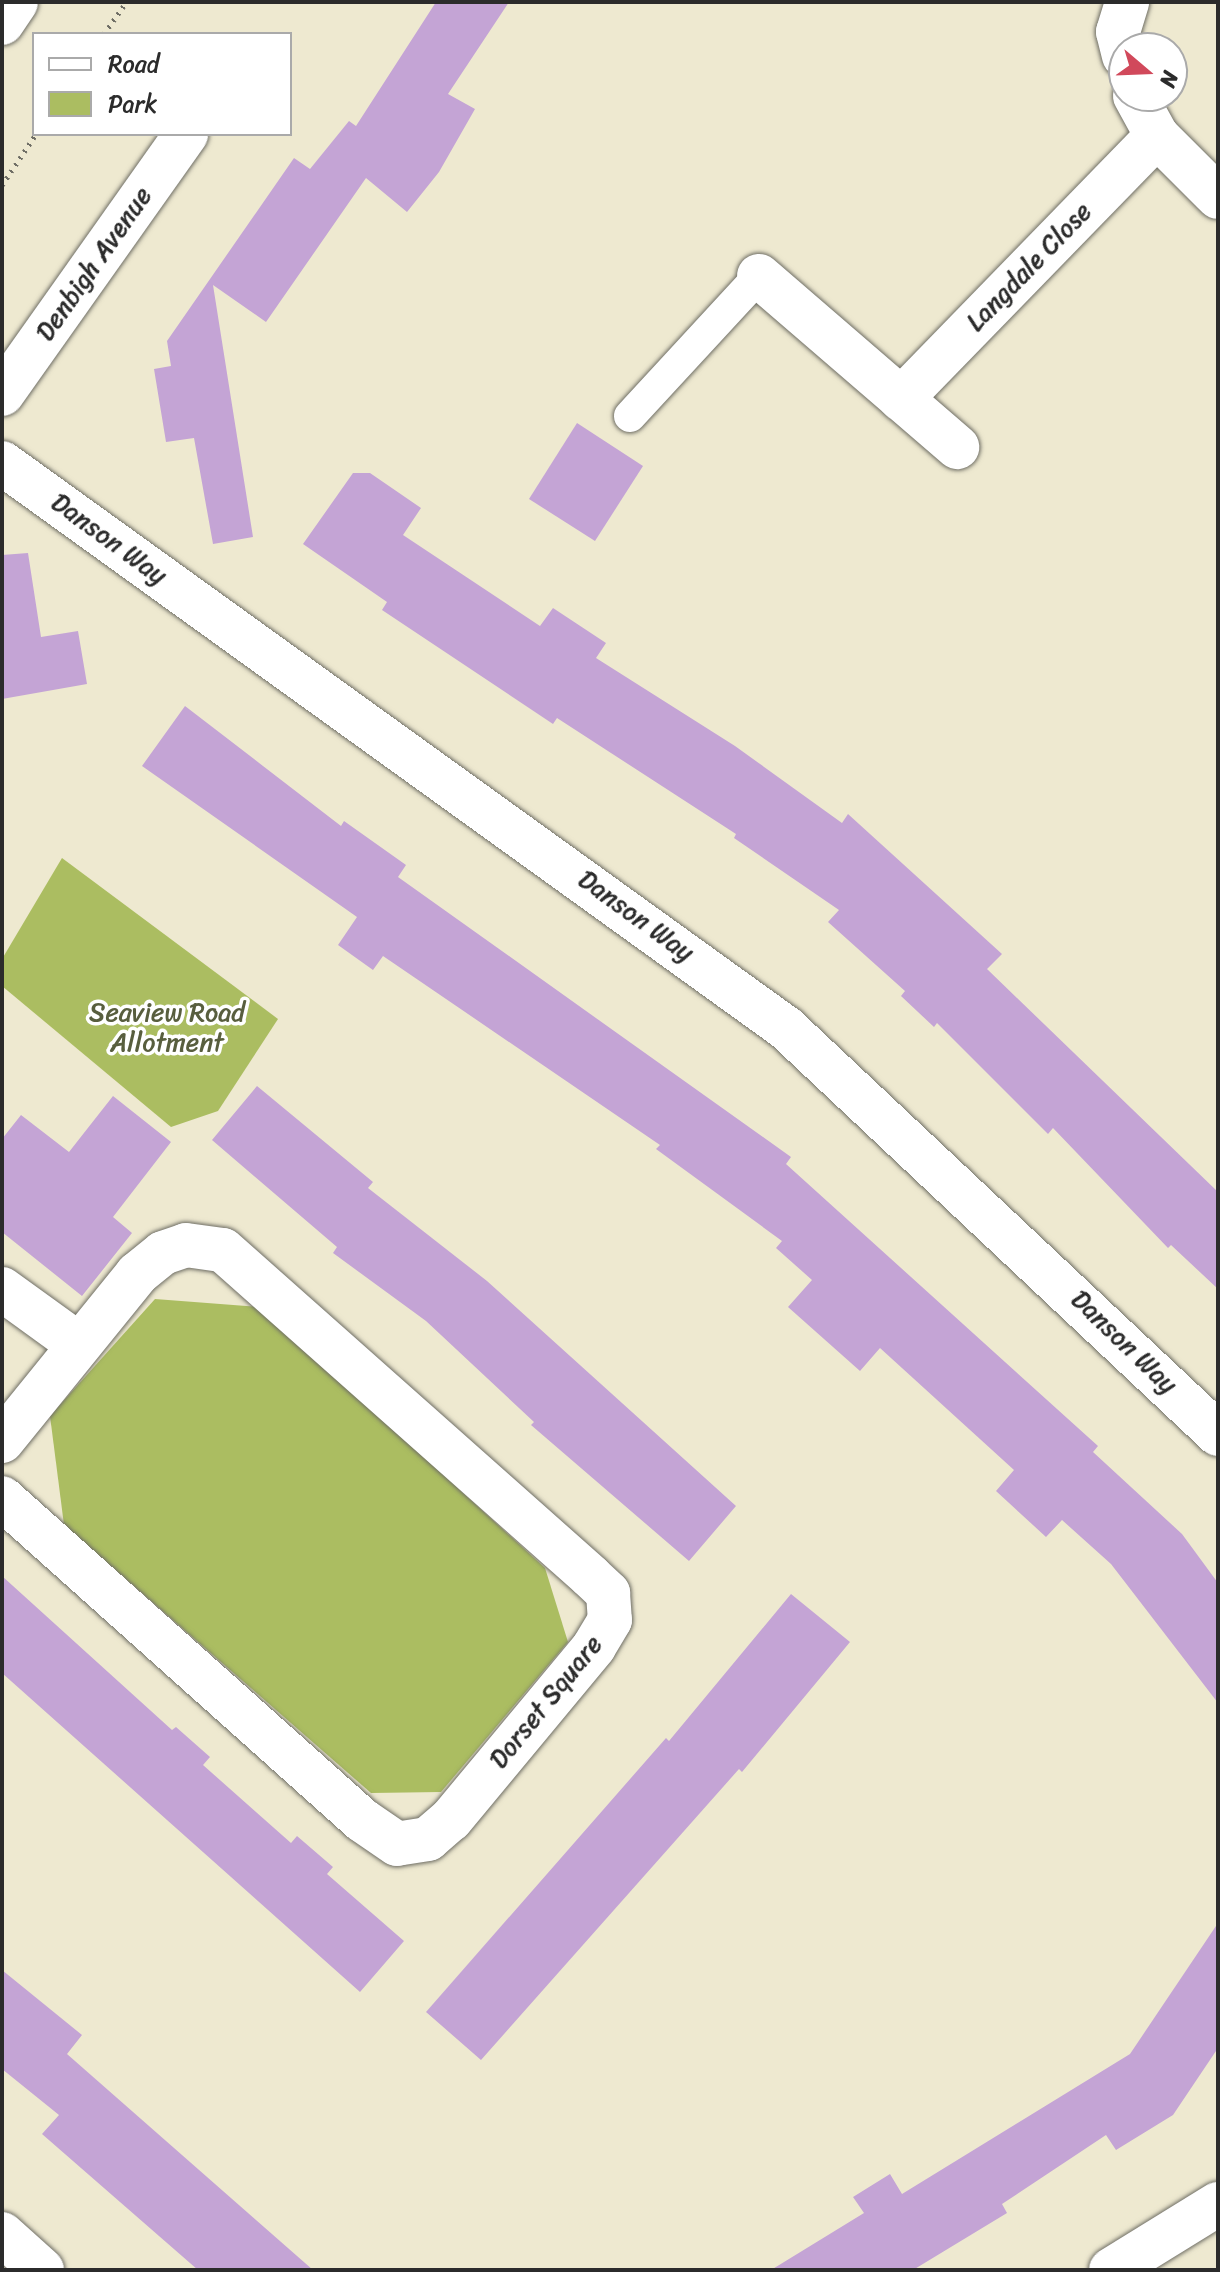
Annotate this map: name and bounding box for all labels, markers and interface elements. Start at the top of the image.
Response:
legend [32,32,292,136]
north arrow [1108,32,1188,112]
text: Road [108,43,159,85]
text: N [1148,66,1190,93]
text: Park [108,83,157,125]
street label: Denbigh Avenue [29,181,159,347]
street label: Langdale Close [959,196,1099,338]
street label: Danson Way [45,487,173,591]
street label: Danson Way [572,864,700,968]
park label: Seaview Road Allotment [89,997,245,1058]
street label: Danson Way [1065,1284,1183,1400]
street label: Dorset Square [483,1630,609,1774]

